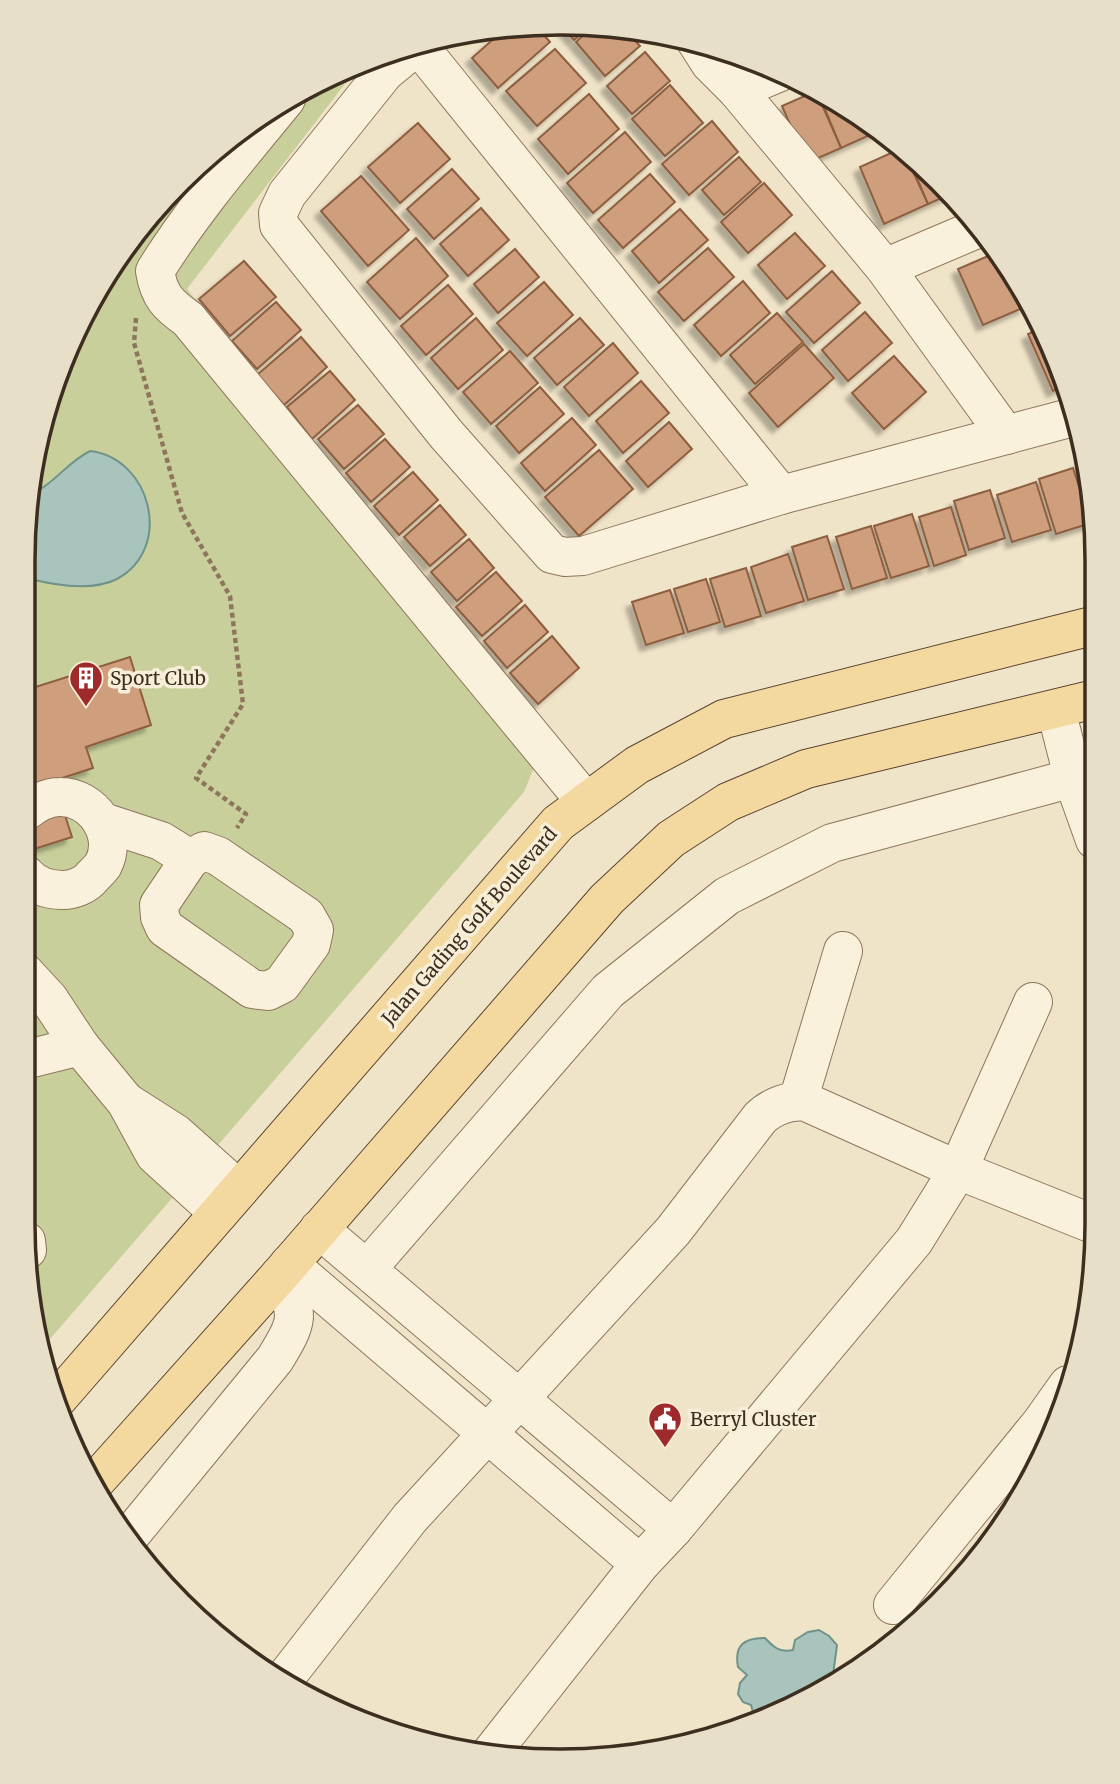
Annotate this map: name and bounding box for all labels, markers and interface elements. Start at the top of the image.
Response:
building icon: Sport Club [67,659,105,708]
place label: Sport Club [110,666,206,690]
street label: Jalan Gading Golf Boulevard [376,822,562,1031]
public building icon: Berryl Cluster [646,1400,684,1449]
place label: Berryl Cluster [690,1407,817,1431]

